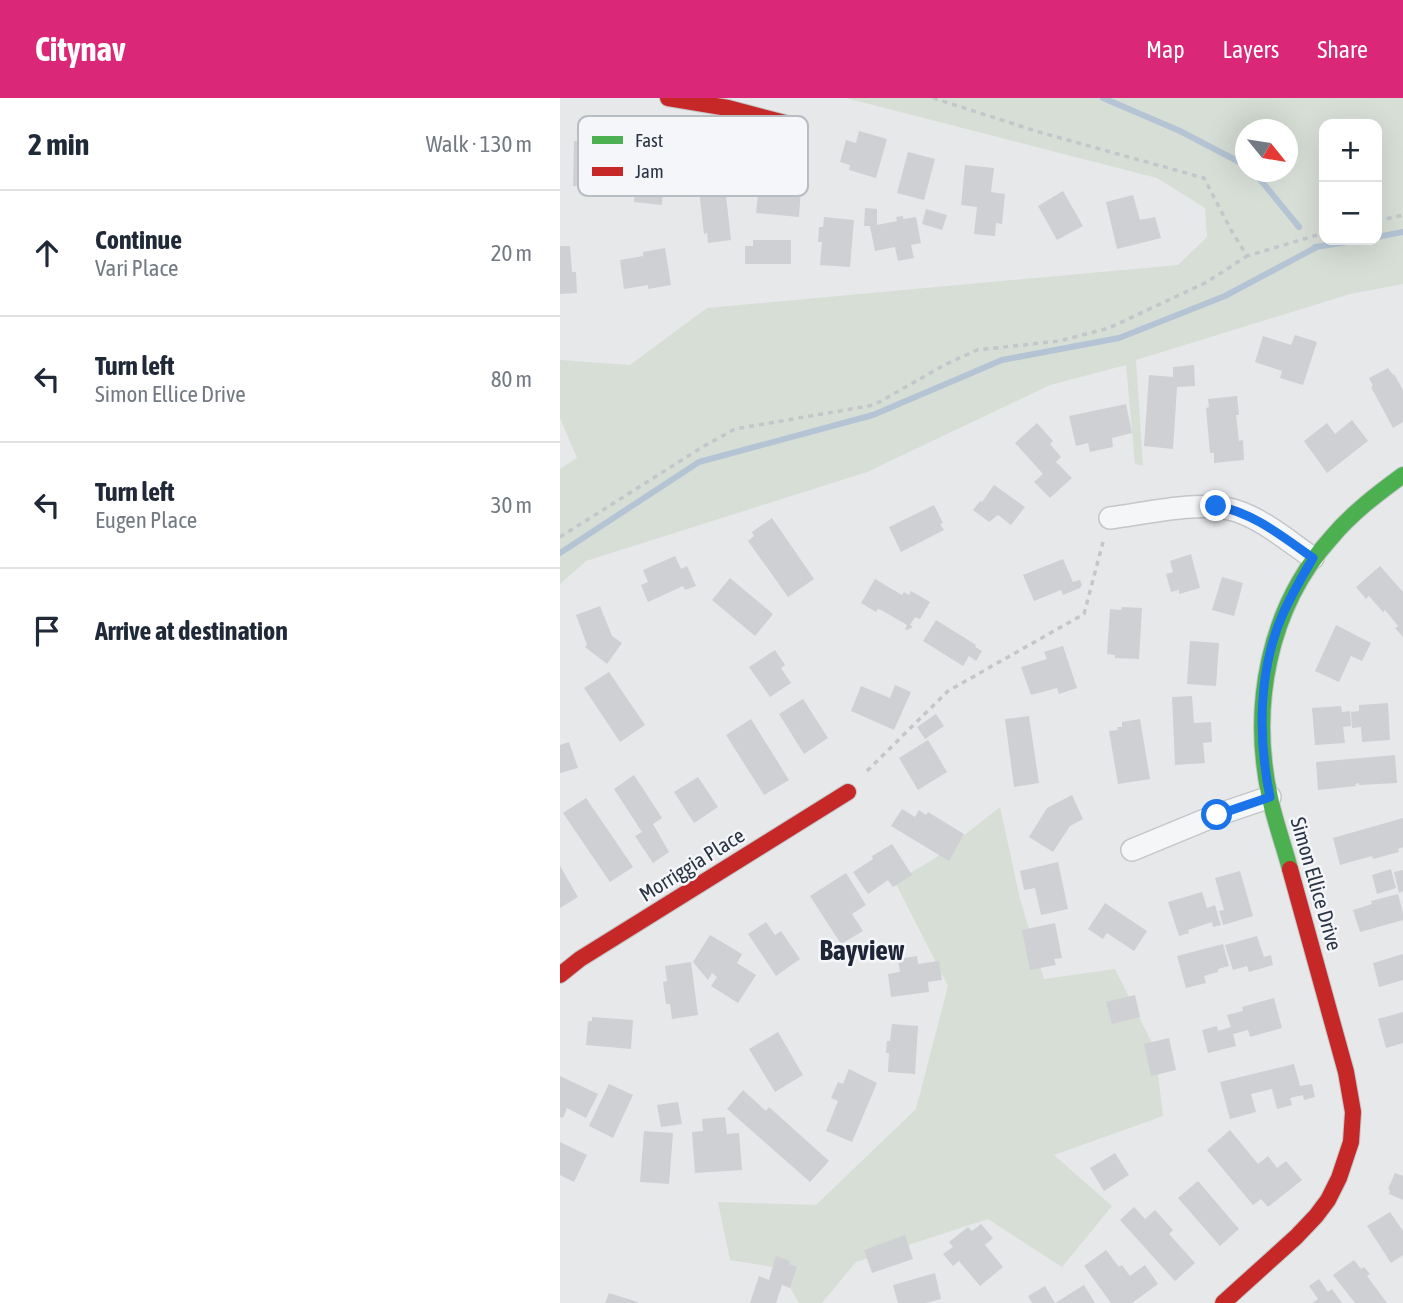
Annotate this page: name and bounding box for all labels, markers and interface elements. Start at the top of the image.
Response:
text: Citynav [35,30,126,68]
text: Map [1146,36,1185,63]
text: Layers [1223,36,1279,63]
text: Share [1317,36,1368,63]
legend [578,116,808,196]
north arrow [1235,119,1298,182]
map controls [1319,119,1382,245]
button: + [1319,119,1382,182]
text: 2 min [28,127,89,161]
text: Fast [635,129,663,151]
text: Walk · 130 m [426,131,532,157]
text: Jam [635,160,664,182]
button: − [1319,182,1382,245]
text: Continue [95,225,182,255]
icon: ahead [28,234,66,272]
text: 20 m [491,240,532,266]
text: Vari Place [95,255,179,281]
text: Turn left [95,351,175,381]
icon: left [28,360,66,398]
text: 80 m [491,366,532,392]
text: Simon Ellice Drive [95,381,246,407]
text: Turn left [95,477,175,507]
icon: left [28,486,66,524]
route end [1200,490,1231,521]
text: 30 m [491,492,532,518]
text: Eugen Place [95,507,197,533]
icon: arrive [28,612,66,650]
text: Arrive at destination [95,616,288,646]
route start [1201,799,1232,830]
street label: Simon Ellice Drive [1286,814,1347,953]
street label: Morriggia Place [635,822,748,906]
district label: Bayview [820,934,905,966]

